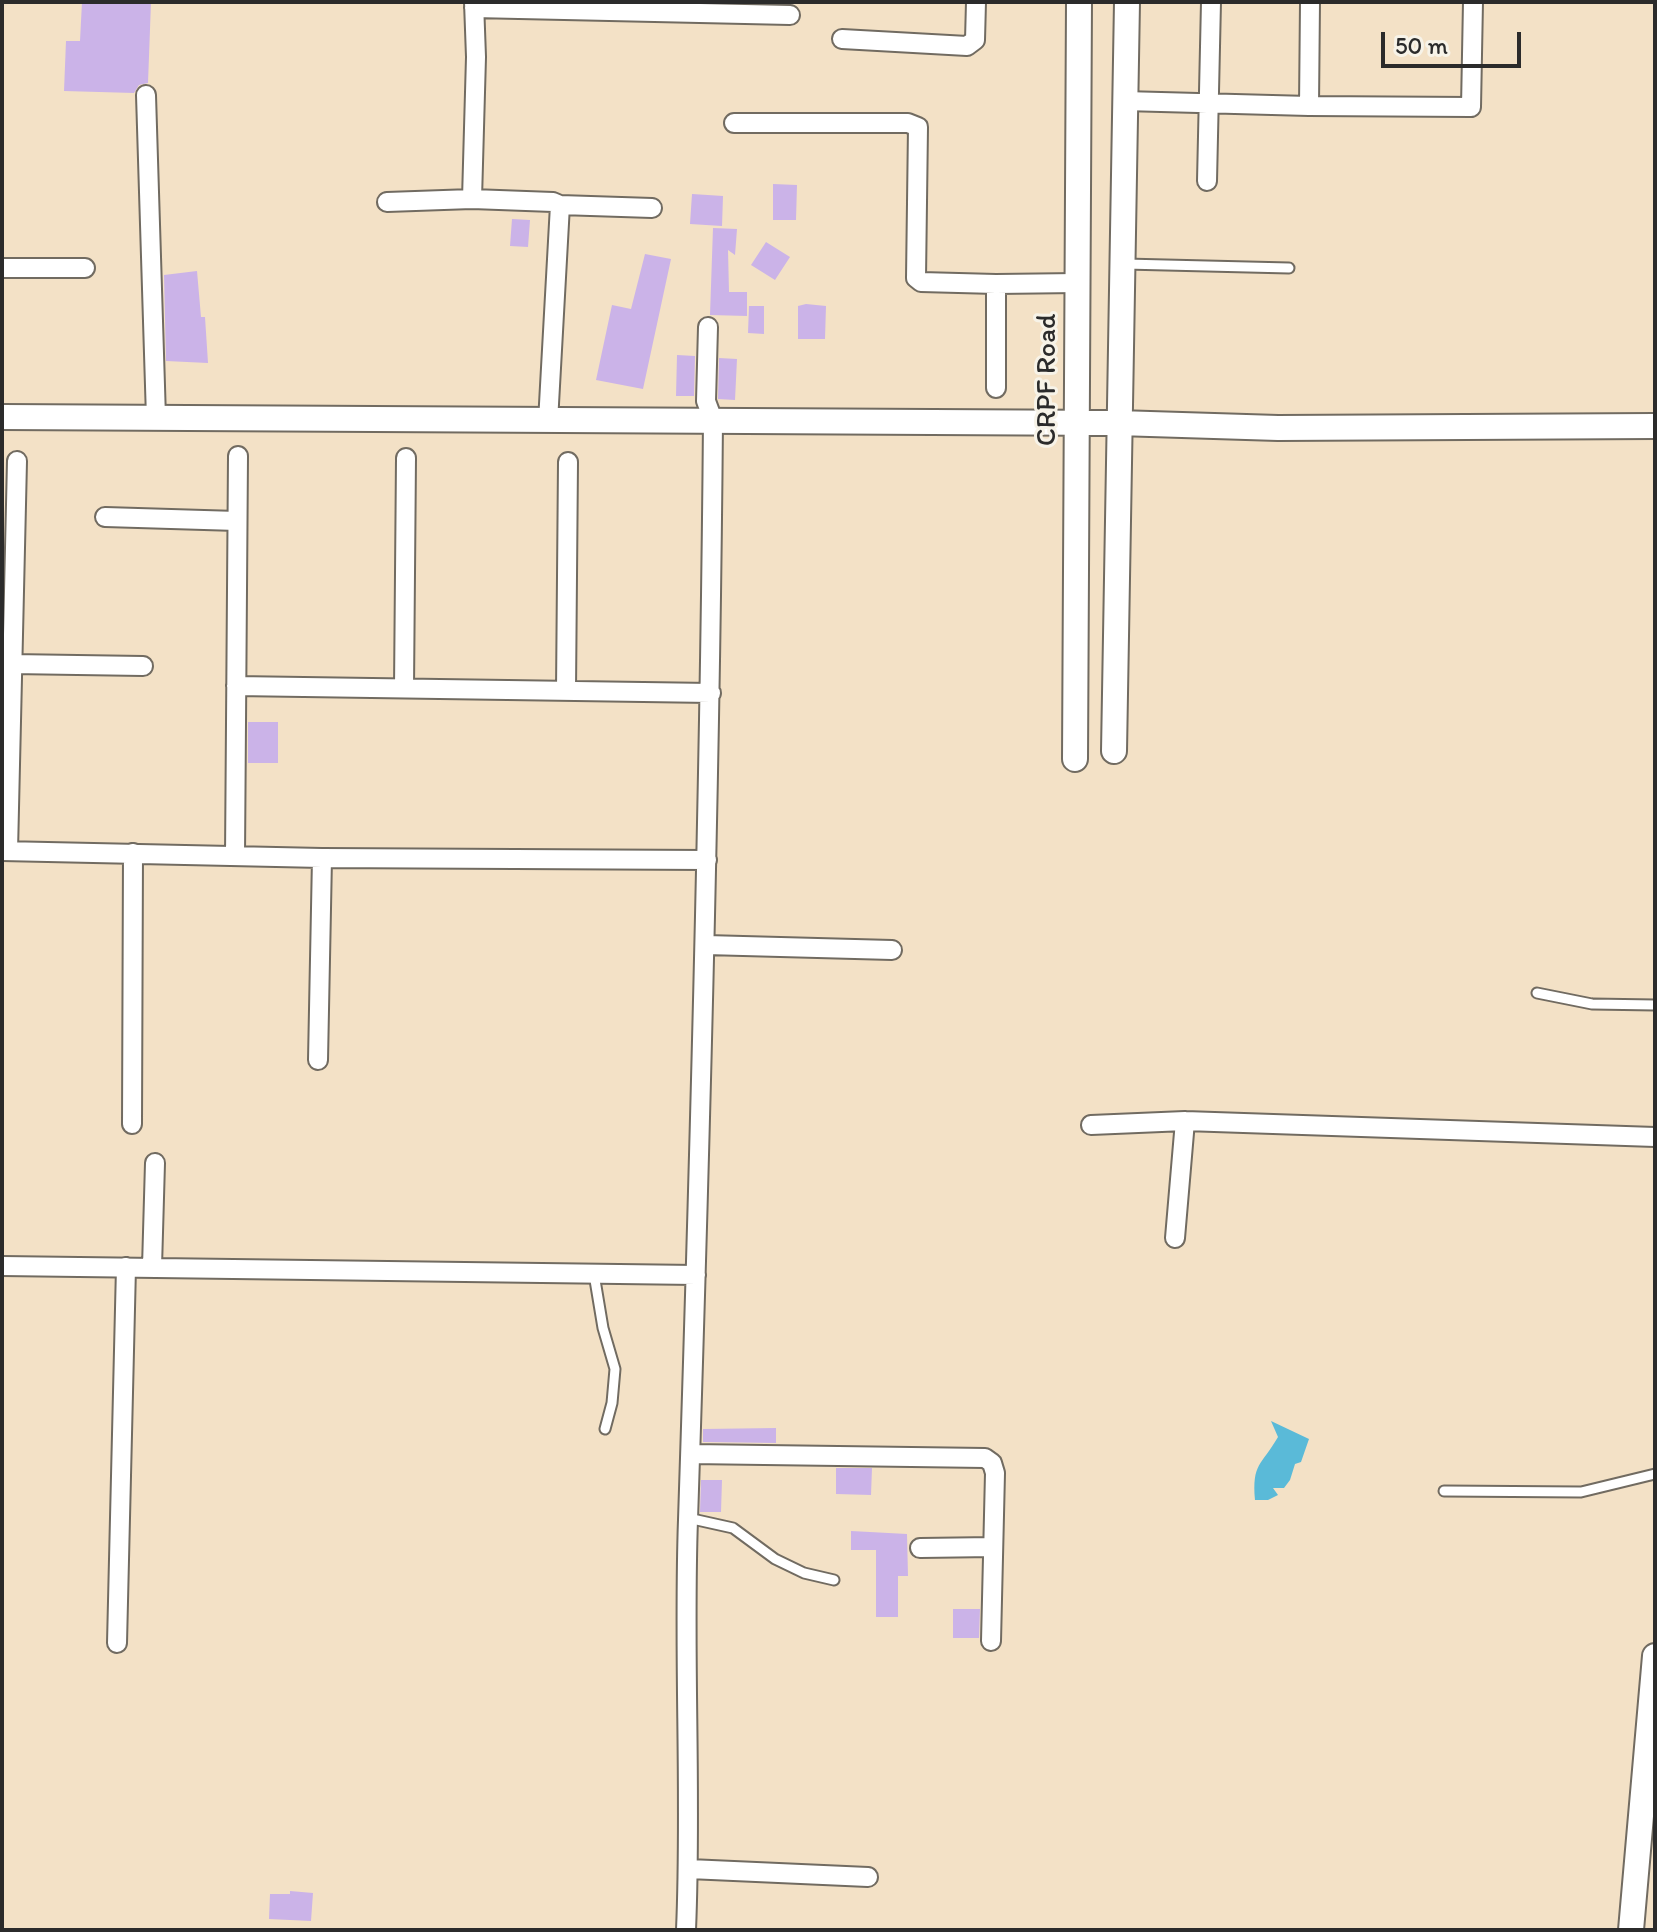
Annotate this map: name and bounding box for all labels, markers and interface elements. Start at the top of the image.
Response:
scale bar [1385,16,1525,66]
text: 50 m [1395,31,1448,60]
street label: CRPF Road [1031,314,1065,446]

